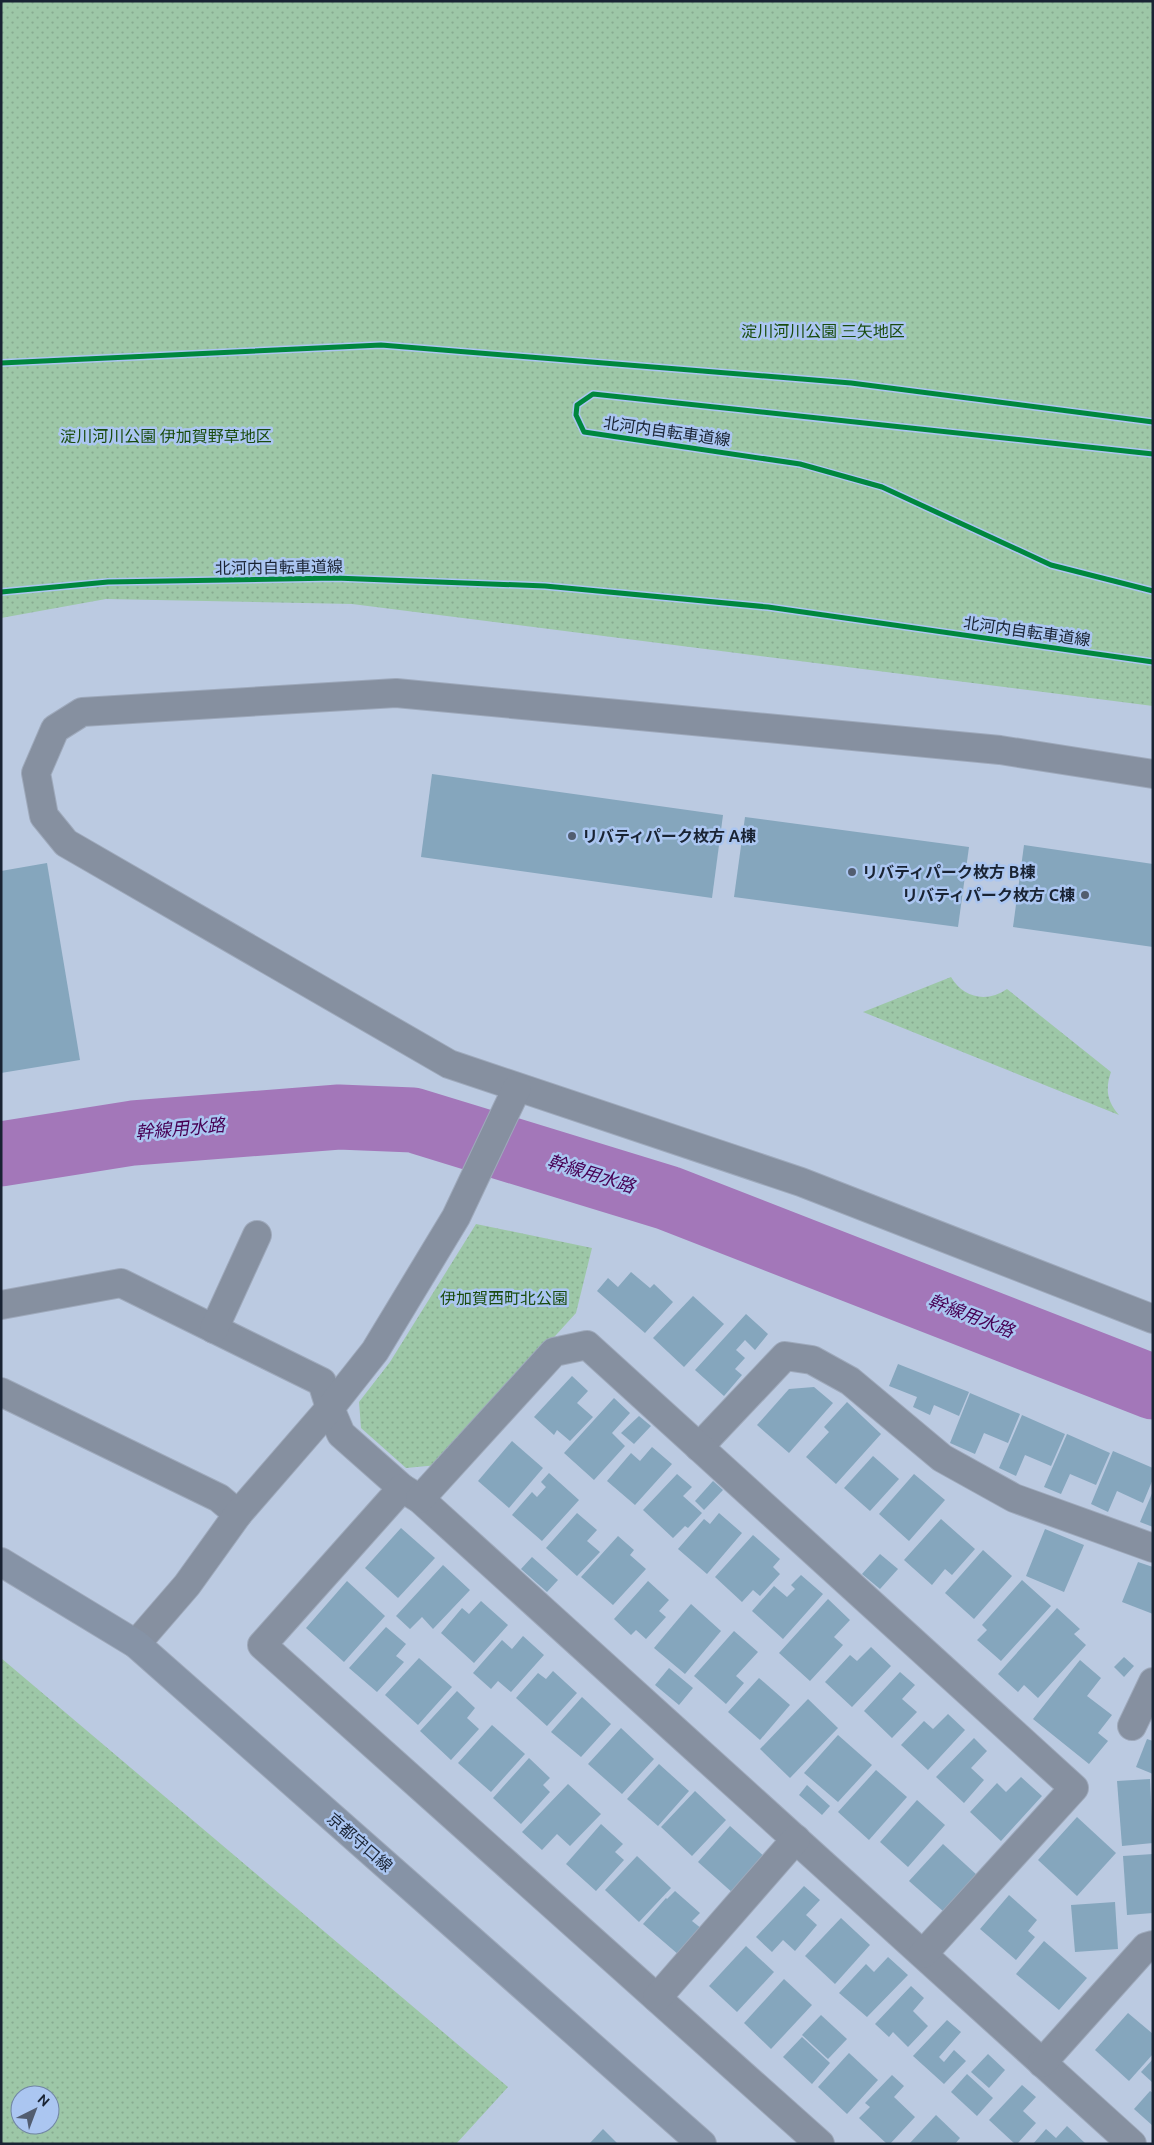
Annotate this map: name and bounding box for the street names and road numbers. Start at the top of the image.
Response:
street label: 北河内自転車道線 [602,413,732,449]
street label: 北河内自転車道線 [215,557,343,577]
street label: 北河内自転車道線 [962,613,1092,649]
street label: 京都守口線 [324,1809,396,1875]

